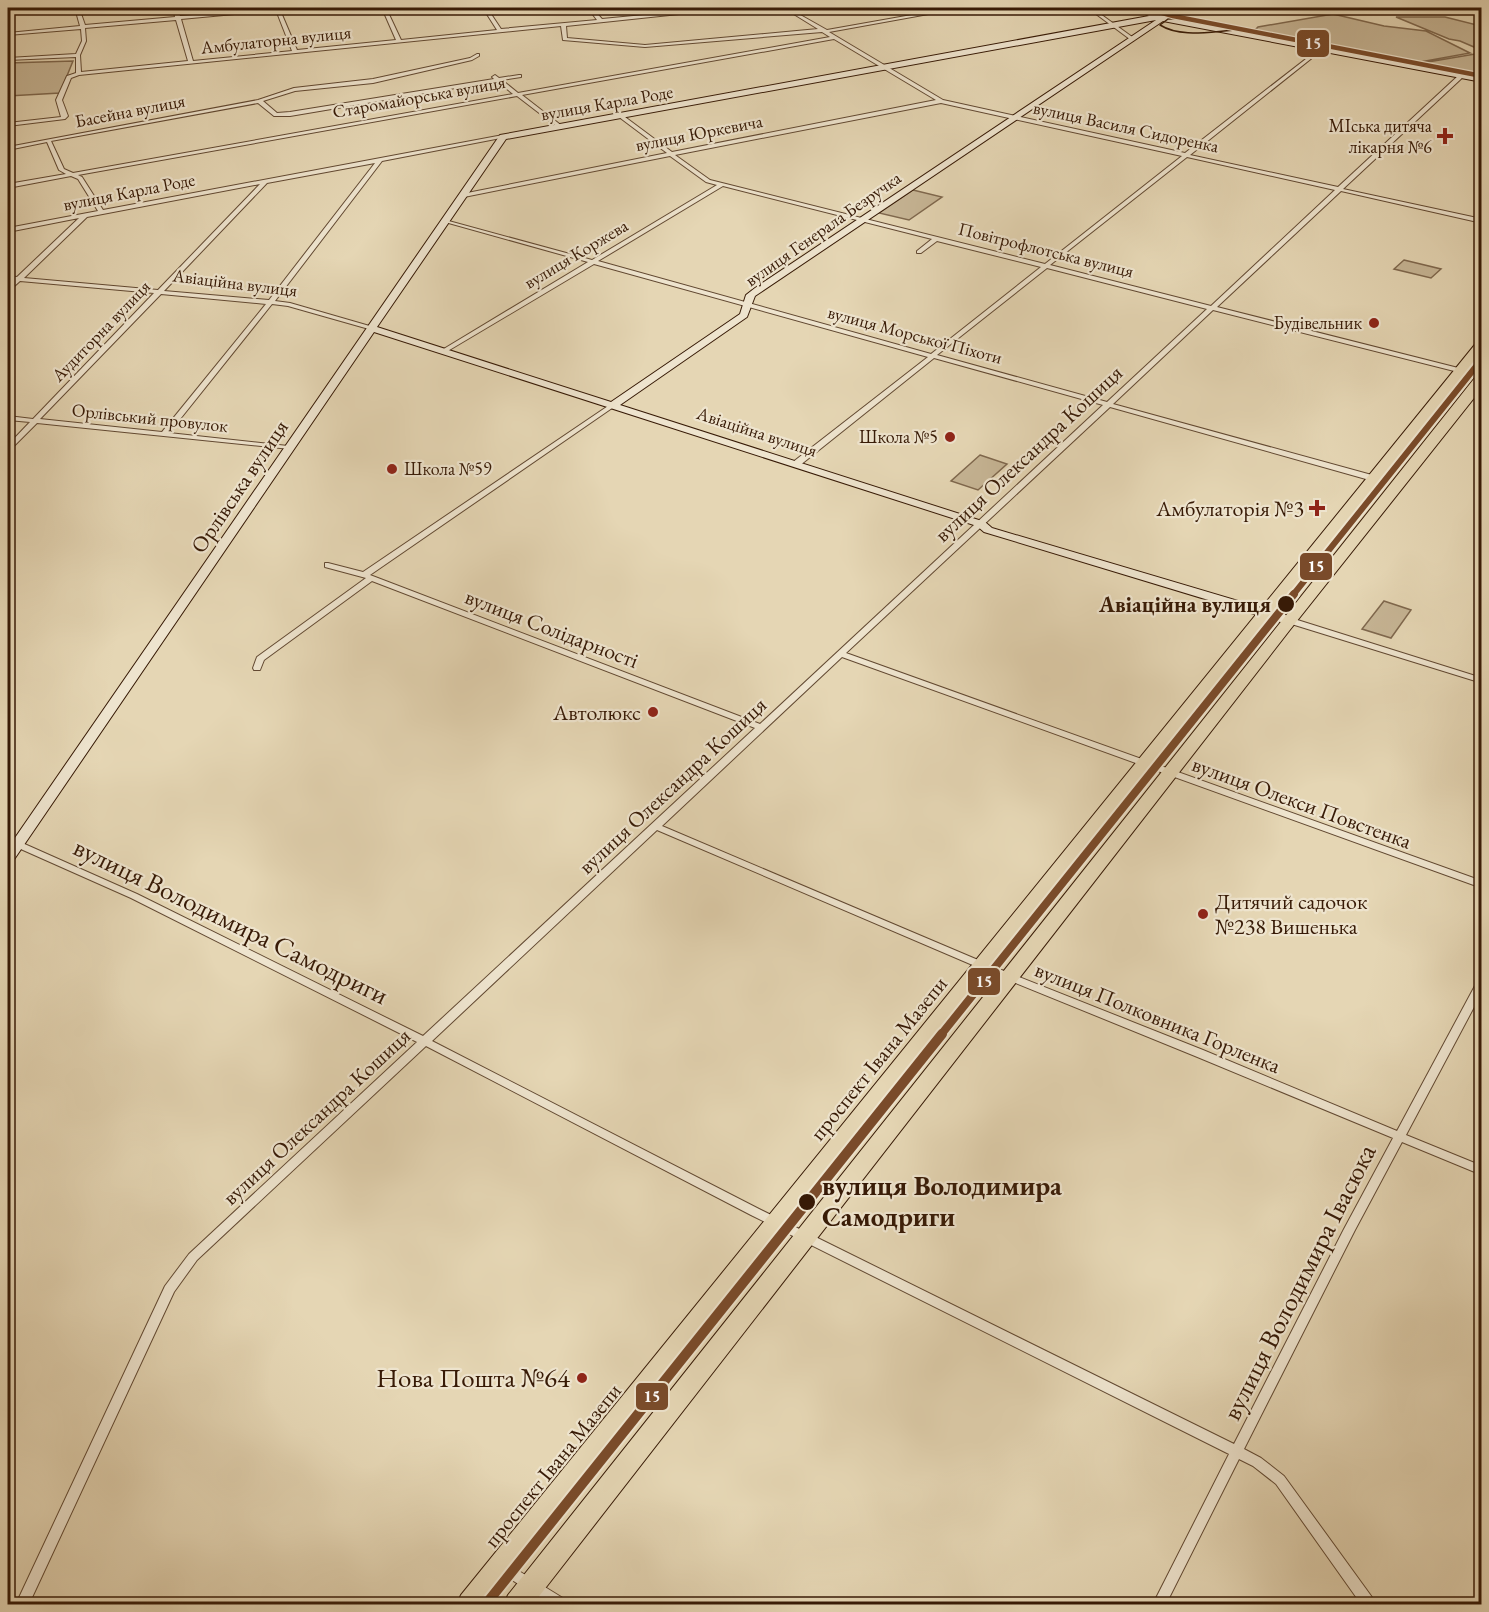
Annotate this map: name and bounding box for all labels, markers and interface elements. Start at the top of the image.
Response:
street label: Амбулаторна вулиця [199,20,352,59]
line badge: 15 [1296,29,1330,58]
text: 15 [1305,33,1321,54]
street label: Старомайорська вулиця [331,70,507,123]
street label: вулиця Карла Роде [539,80,675,125]
street label: Басейна вулиця [73,89,187,132]
street label: вулиця Василя Сидоренка [1031,96,1222,158]
street label: вулиця Юркевича [633,109,765,156]
place label: МІська дитяча лікарня №6 [1329,114,1433,158]
marker: МІська дитяча лікарня №6 [1436,127,1454,145]
street label: вулиця Генерала Безручка [740,166,906,291]
street label: вулиця Карла Роде [61,167,197,216]
street label: вулиця Коржева [520,213,633,294]
street label: Повітрофлотська вулиця [956,217,1136,282]
street label: Авіаційна вулиця [171,263,299,302]
street label: Аудиторна вулиця [46,275,155,387]
street label: вулиця Морської Піхоти [825,300,1005,369]
place label: Будівельник [1274,311,1362,334]
marker: Будівельник [1367,316,1381,330]
street label: вулиця Олександра Кошиця [928,358,1129,548]
street label: Орлівський провулок [71,398,230,437]
street label: Авіаційна вулиця [693,401,820,462]
street label: Орлівська вулиця [184,414,295,559]
place label: Школа №5 [859,425,938,448]
marker: Школа №5 [943,430,957,444]
place label: Школа №59 [404,457,492,480]
marker: Школа №59 [385,462,399,476]
place label: Амбулаторія №3 [1155,494,1304,523]
marker: Амбулаторія №3 [1308,499,1326,517]
line badge: 15 [1299,552,1333,581]
text: 15 [1308,556,1324,577]
street label: вулиця Солідарності [461,582,643,675]
place label: Авіаційна вулиця [1098,590,1271,619]
marker: Авіаційна вулиця [1276,594,1296,614]
street label: вулиця Олександра Кошиця [572,690,773,880]
place label: Автолюкс [552,698,641,727]
marker: Автолюкс [646,705,660,719]
street label: вулиця Олекси Повстенка [1188,749,1416,856]
street label: вулиця Володимира Самодриги [68,829,394,1012]
place label: Дитячий садочок №238 Вишенька [1215,887,1368,941]
marker: Дитячий садочок №238 Вишенька [1196,907,1210,921]
street label: вулиця Полковника Горленка [1031,955,1285,1080]
line badge: 15 [967,967,1001,996]
street label: проспект Івана Мазепи [803,970,954,1146]
text: 15 [976,971,992,992]
street label: вулиця Олександра Кошиця [216,1021,417,1211]
street label: вулиця Володимира Івасюка [1214,1138,1384,1426]
place label: вулиця Володимира Самодриги [822,1168,1062,1234]
marker: вулиця Володимира Самодриги [797,1192,817,1212]
place label: Нова Пошта №64 [376,1360,571,1395]
marker: Нова Пошта №64 [575,1371,589,1385]
street label: проспект Івана Мазепи [477,1377,628,1553]
line badge: 15 [635,1382,669,1411]
text: 15 [644,1386,660,1407]

